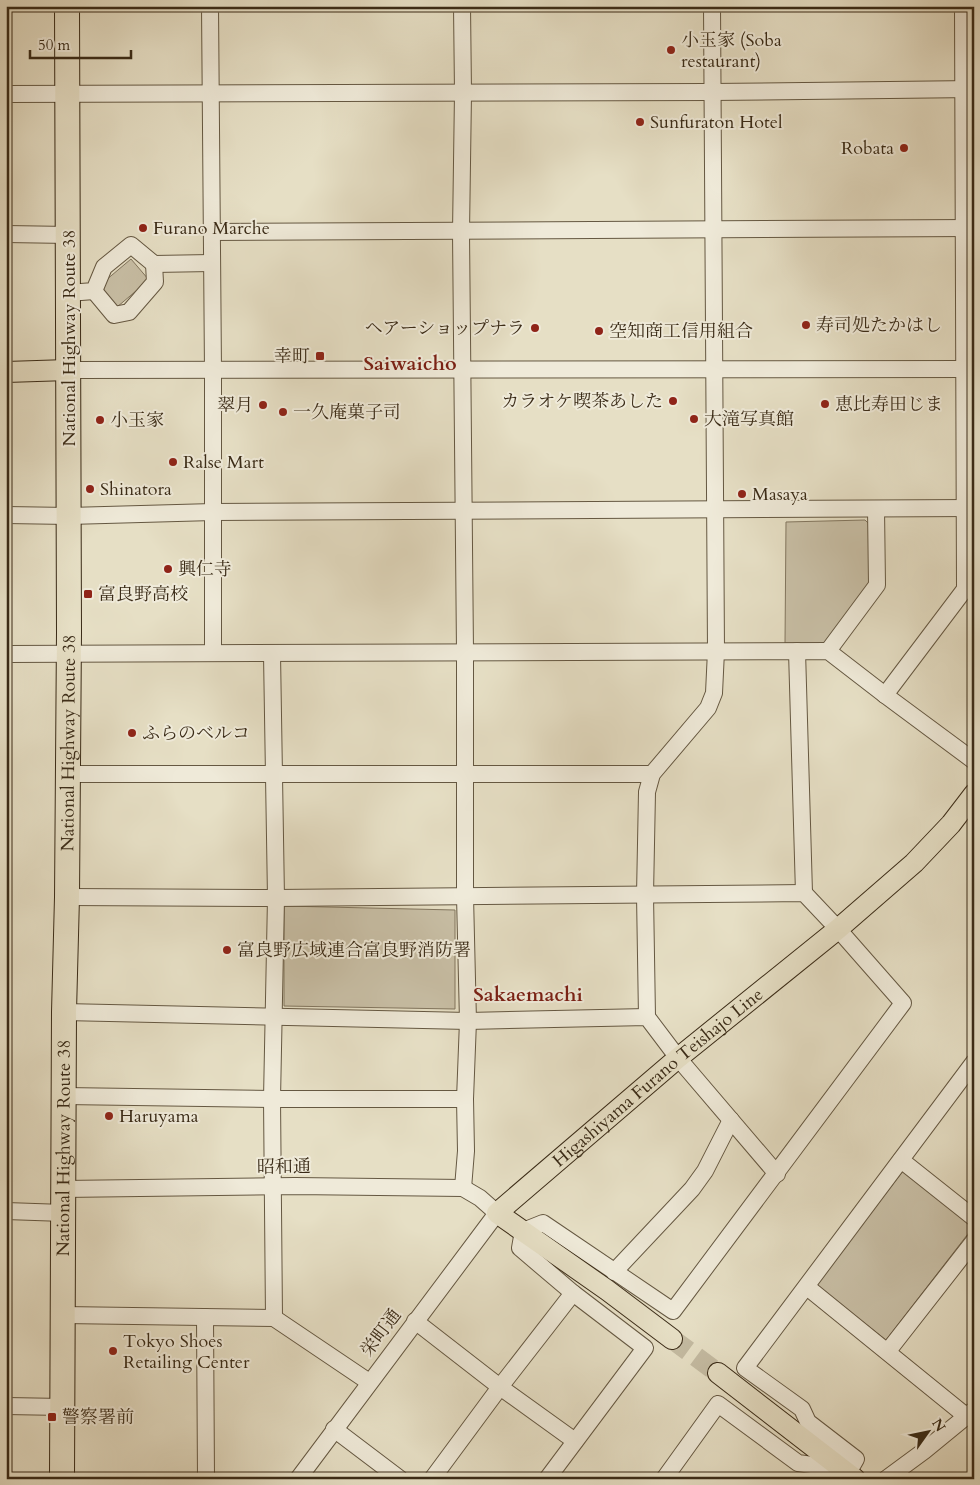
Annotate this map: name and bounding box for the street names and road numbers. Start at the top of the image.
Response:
street label: National Highway Route 38 [57,230,82,446]
street label: National Highway Route 38 [55,634,81,852]
street label: Higashiyama Furano Teishajo Line [547,982,768,1173]
street label: National Highway Route 38 [50,1039,76,1257]
street label: 昭和通 [257,1154,311,1180]
street label: 栄町通 [355,1304,407,1362]

